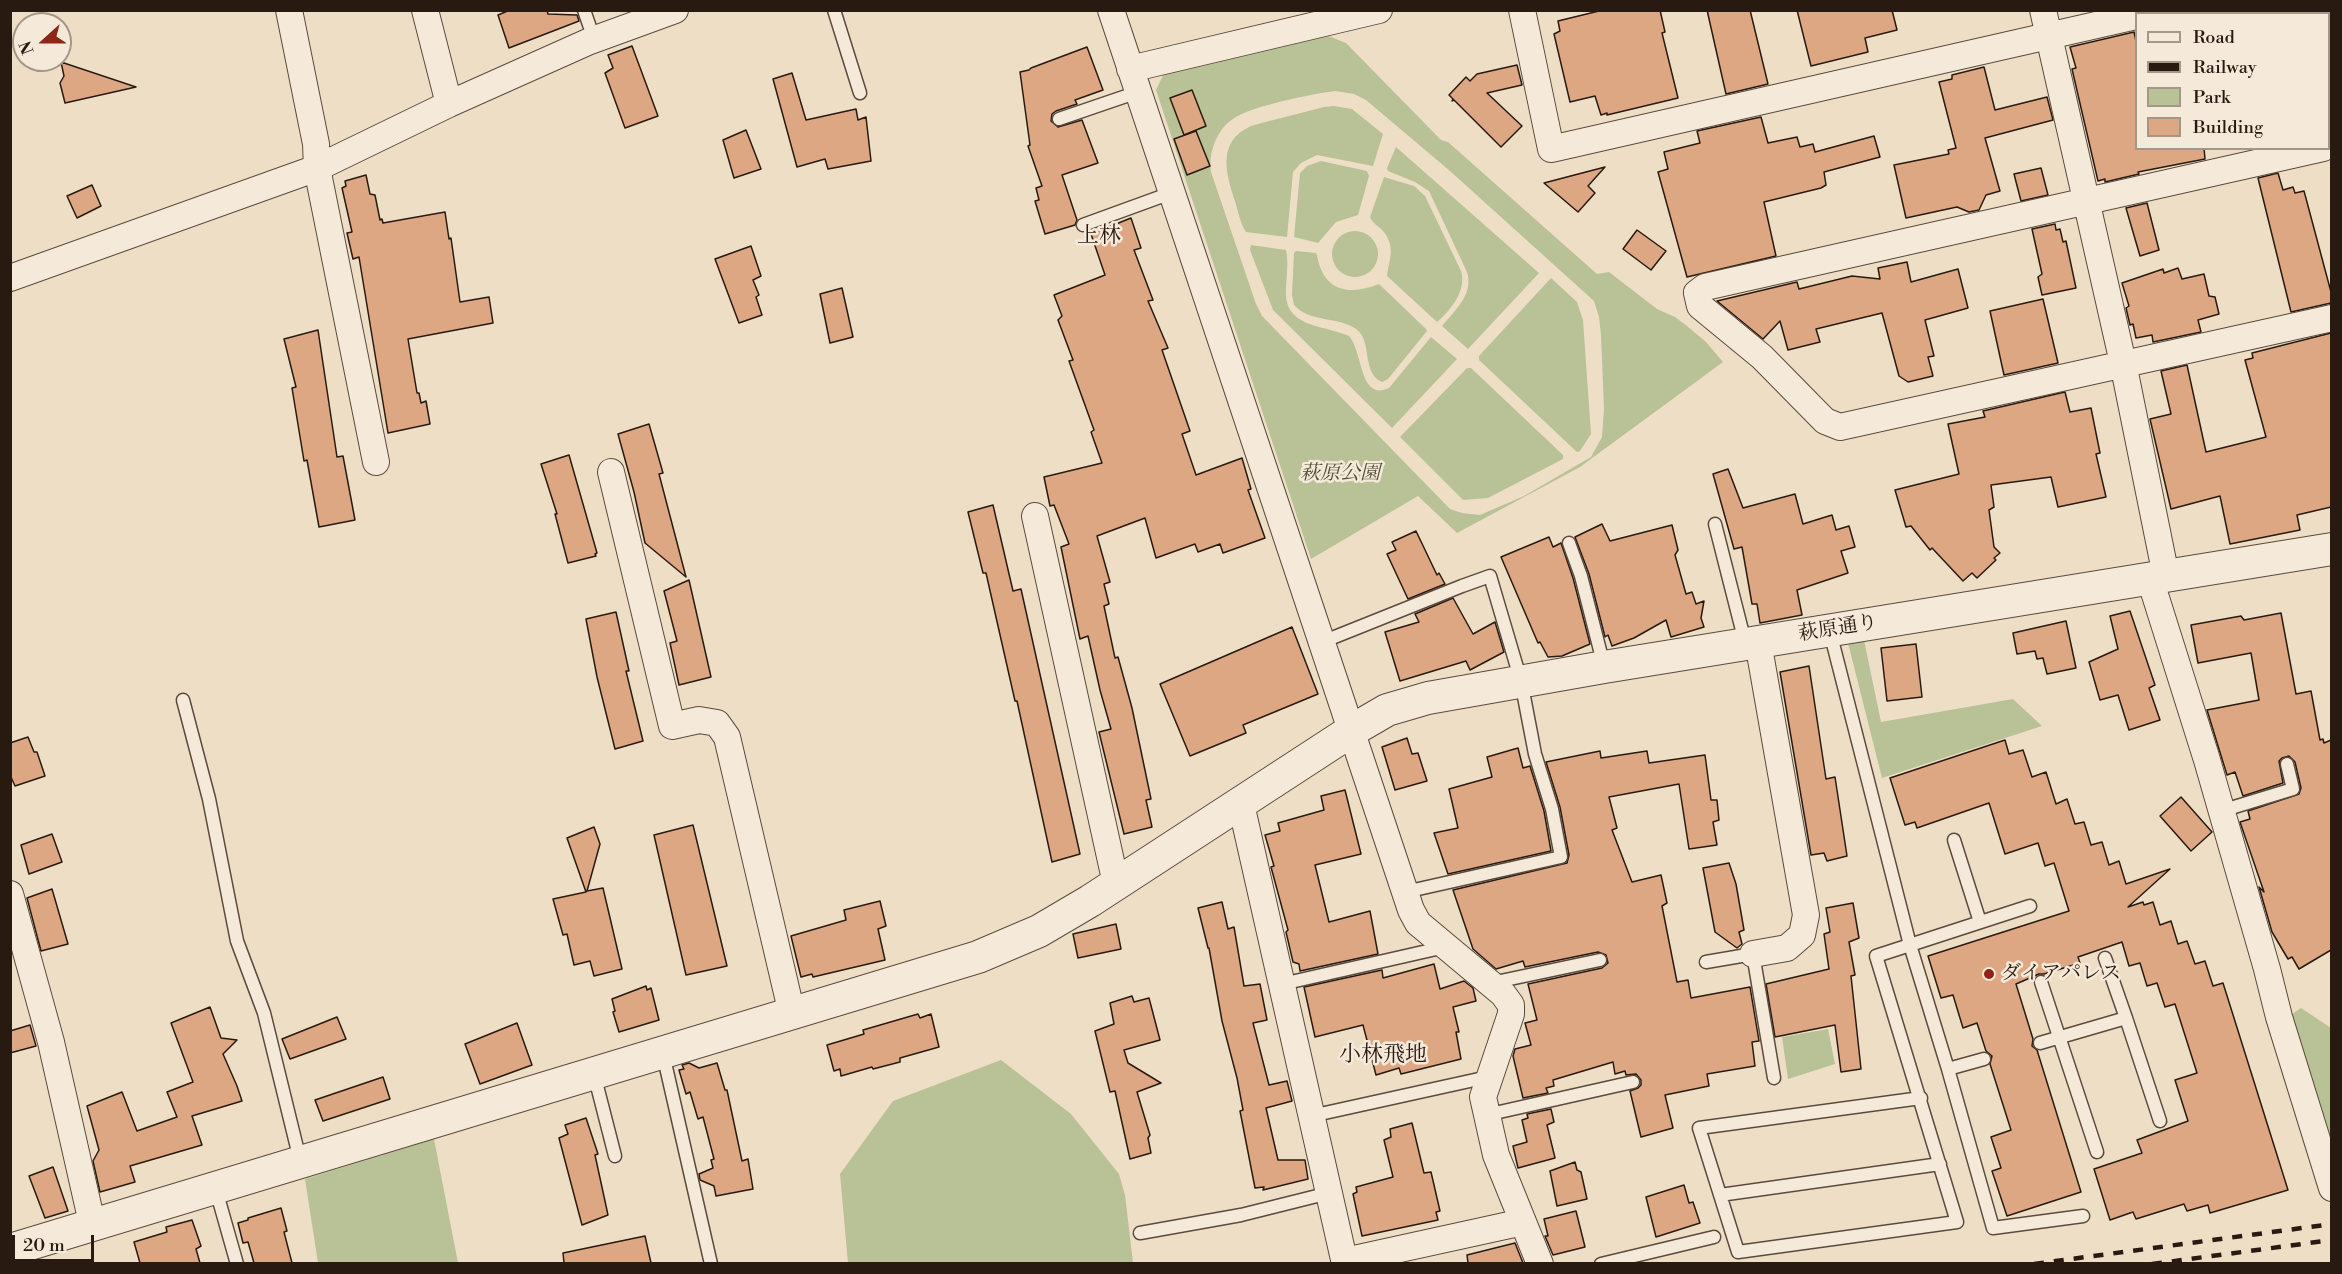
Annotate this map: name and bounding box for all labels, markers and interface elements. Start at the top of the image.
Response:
north arrow [12,12,72,72]
legend [2135,12,2330,150]
text: Road [2193,26,2235,49]
text: N [15,38,39,57]
text: Railway [2193,56,2256,79]
text: Park [2193,86,2230,109]
text: Building [2193,116,2263,139]
district label: 上林 [1077,224,1121,250]
park label: 萩原公園 [1300,462,1380,486]
street label: 萩原通り [1797,611,1879,647]
place label: ダイアパレス [2001,962,2121,986]
marker: ダイアパレス [1982,967,1996,981]
district label: 小林飛地 [1339,1043,1427,1069]
scale bar [15,1223,98,1261]
text: 20 m [23,1234,65,1257]

